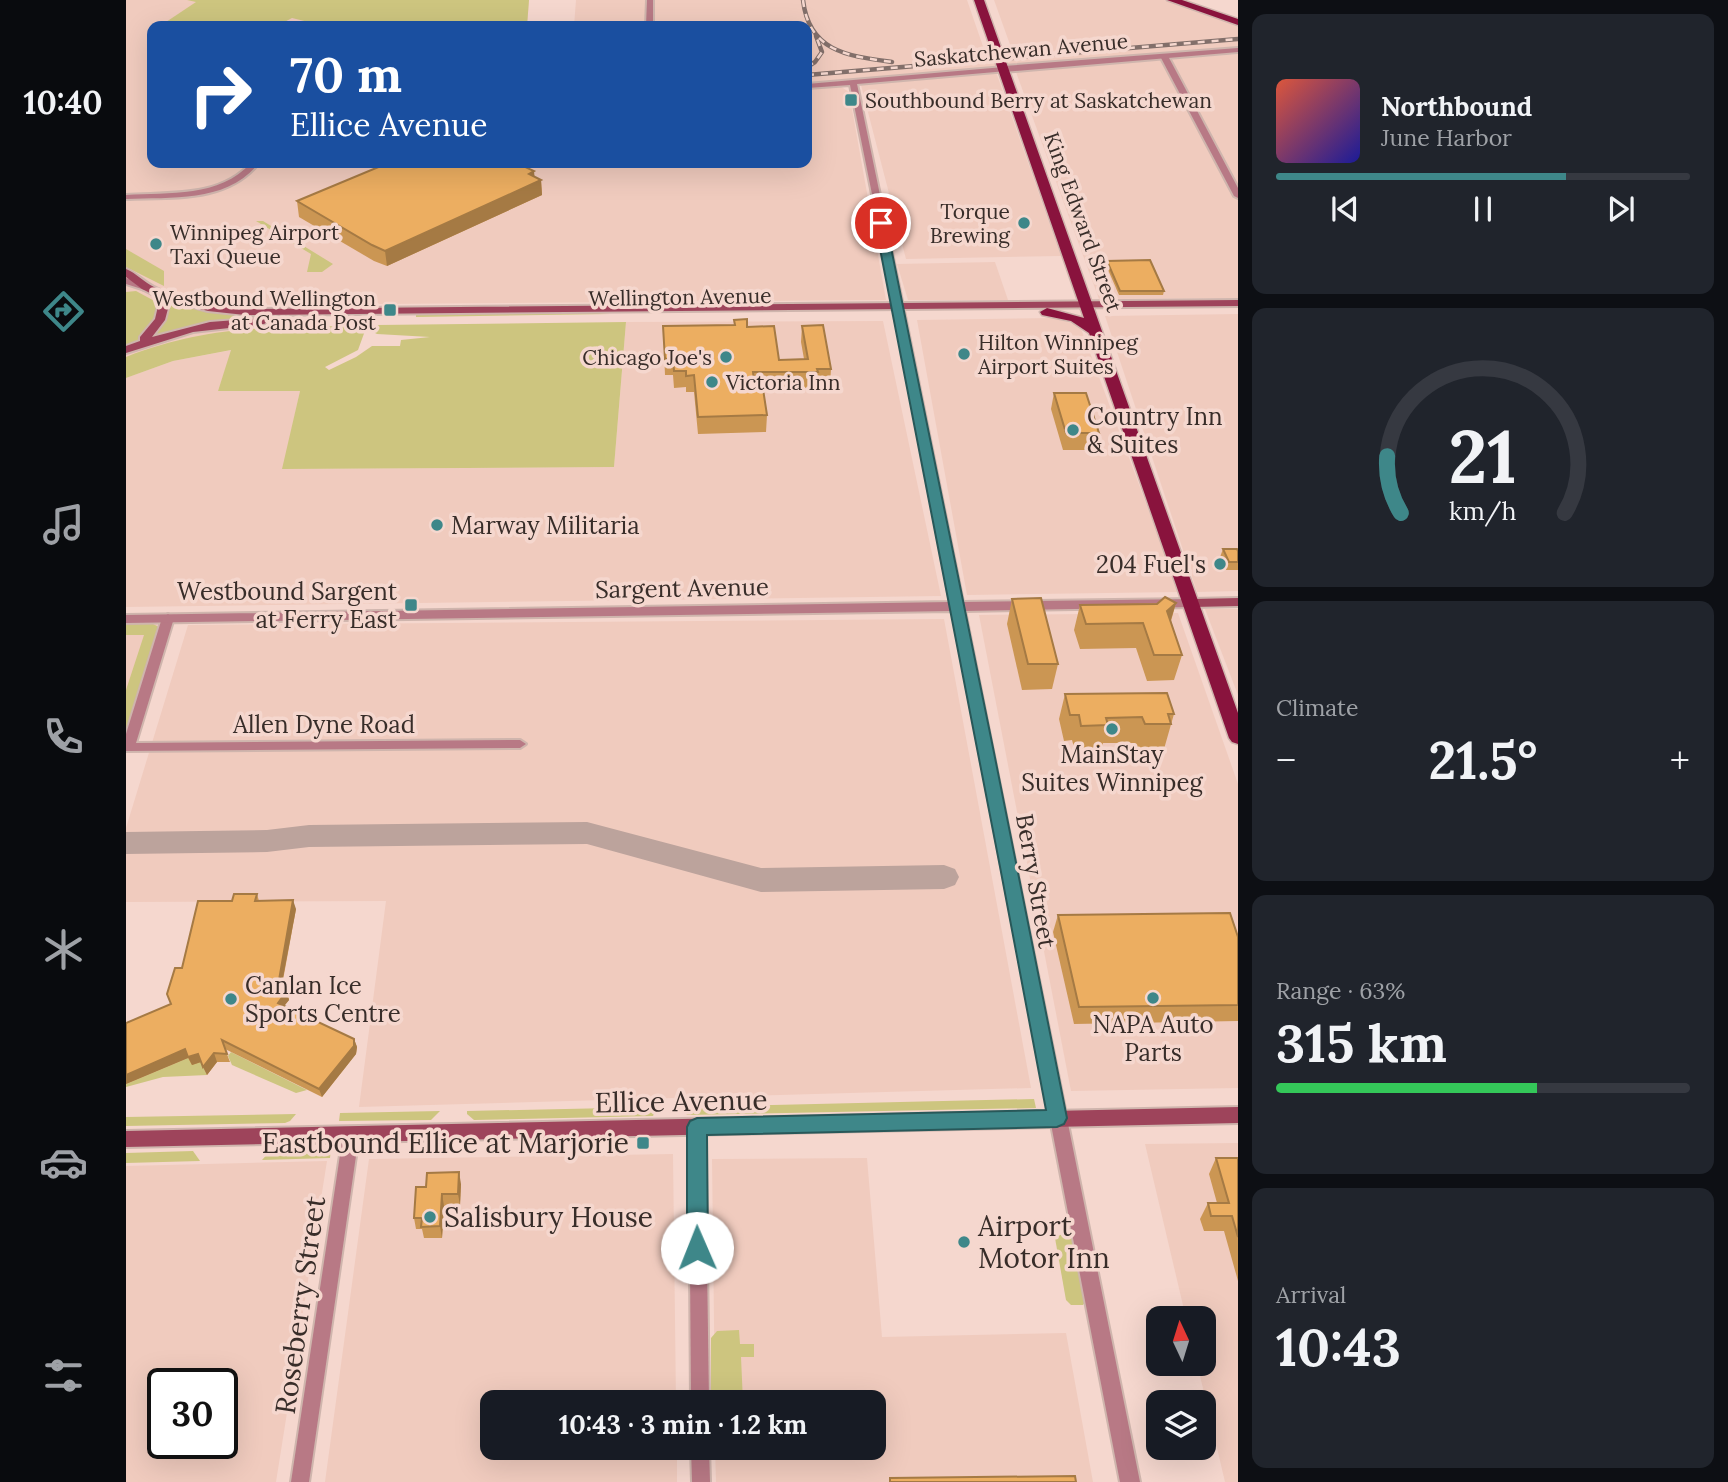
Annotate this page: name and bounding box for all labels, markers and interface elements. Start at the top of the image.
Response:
street label: Saskatchewan Avenue [913,27,1129,73]
text: 70 m [290,43,402,105]
icon: right [175,49,266,140]
text: 10:40 [23,82,103,123]
place label: Southbound Berry at Saskatchewan [865,87,1212,114]
text: Northbound [1381,90,1532,123]
marker: Southbound Berry at Saskatchewan [843,92,859,108]
text: Ellice Avenue [290,104,488,145]
text: June Harbor [1381,123,1512,152]
street label: King Edward Street [1038,128,1128,317]
icon: previous [1326,190,1364,228]
icon: pause [1464,190,1502,228]
icon: next [1602,190,1640,228]
pin [851,193,911,253]
place label: Torque Brewing [930,198,1010,249]
icon: arrive [862,204,900,242]
marker: Torque Brewing [1016,215,1032,231]
place label: Winnipeg Airport Taxi Queue [170,219,340,270]
marker: Winnipeg Airport Taxi Queue [148,236,164,252]
street label: Wellington Avenue [588,282,772,312]
place label: Westbound Wellington at Canada Post [153,285,377,336]
icon: directions [39,287,88,336]
marker: Westbound Wellington at Canada Post [382,302,398,318]
place label: Hilton Winnipeg Airport Suites [977,329,1138,380]
place label: Chicago Joe's [582,344,712,371]
marker: Hilton Winnipeg Airport Suites [956,346,972,362]
marker: Chicago Joe's [718,349,734,365]
place label: Victoria Inn [725,369,841,396]
marker: Victoria Inn [704,374,720,390]
place label: Country Inn & Suites [1087,401,1223,460]
text: 21 [1449,411,1517,504]
marker: Country Inn & Suites [1065,422,1081,438]
text: km/h [1449,495,1517,527]
icon: music [39,500,88,549]
place label: Marway Militaria [451,510,640,541]
marker: Marway Militaria [429,517,445,533]
place label: 204 Fuel's [1096,549,1206,580]
marker: 204 Fuel's [1212,556,1228,572]
street label: Sargent Avenue [595,571,769,605]
place label: Westbound Sargent at Ferry East [177,576,398,635]
marker: Westbound Sargent at Ferry East [403,597,419,613]
text: Climate [1276,693,1358,722]
street label: Allen Dyne Road [232,709,415,740]
icon: phone [39,712,88,761]
marker: MainStay Suites Winnipeg [1104,721,1120,737]
text: 21.5° [1429,727,1537,793]
text: − [1276,736,1296,784]
text: + [1670,736,1690,784]
place label: MainStay Suites Winnipeg [1021,739,1203,798]
street label: Berry Street [1009,811,1063,951]
icon: climate [39,925,88,974]
place label: Canlan Ice Sports Centre [245,970,401,1029]
text: Range · 63% [1276,976,1405,1005]
marker: NAPA Auto Parts [1145,990,1161,1006]
marker: Canlan Ice Sports Centre [223,991,239,1007]
place label: NAPA Auto Parts [1092,1009,1214,1068]
text: 315 km [1276,1010,1447,1076]
street label: Ellice Avenue [594,1081,768,1121]
place label: Eastbound Ellice at Marjorie [261,1125,629,1161]
marker: Eastbound Ellice at Marjorie [635,1135,651,1151]
icon: car [39,1138,88,1187]
street label: Roseberry Street [267,1194,333,1416]
place label: Salisbury House [444,1199,653,1235]
place label: Airport Motor Inn [977,1208,1110,1276]
marker: Salisbury House [422,1209,438,1225]
position arrow [660,1211,734,1285]
marker: Airport Motor Inn [956,1234,972,1250]
text: Arrival [1276,1280,1346,1309]
north arrow [1146,1306,1216,1376]
map controls [1146,1306,1216,1460]
text: 10:43 [1276,1314,1401,1380]
icon: filters [39,1351,88,1400]
speed limit sign: 30 [147,1368,238,1459]
button: layers [1146,1390,1216,1460]
text: 10:43 · 3 min · 1.2 km [559,1408,807,1441]

